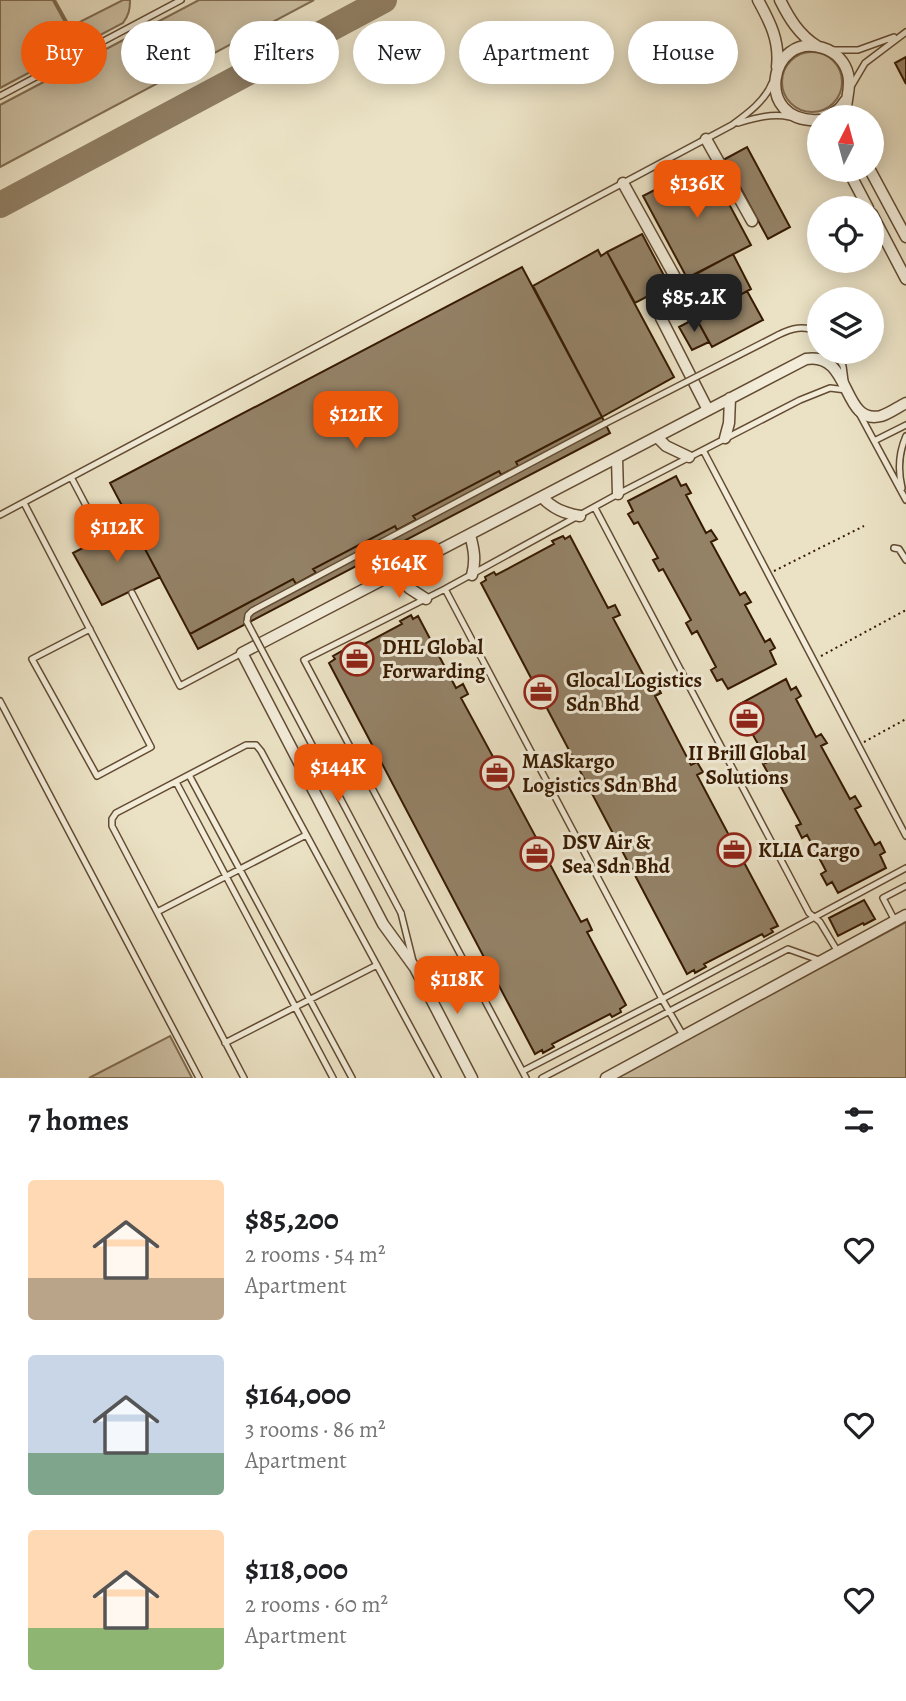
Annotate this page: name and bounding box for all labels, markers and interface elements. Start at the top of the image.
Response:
chip: Buy [21,21,107,84]
chip: Rent [121,21,215,84]
chip: Filters [229,21,339,84]
chip: New [353,21,445,84]
chip: Apartment [459,21,614,84]
chip: House [628,21,738,84]
north arrow [807,105,884,182]
map controls [807,105,884,364]
pin: $136K [648,160,746,220]
text: $136K [670,167,724,198]
button: locate [807,196,884,273]
pin: $85.2K [637,274,751,334]
text: $85.2K [662,281,726,312]
button: layers [807,287,884,364]
pin: $121K [307,392,405,451]
text: $121K [329,398,383,429]
pin: $112K [68,504,166,564]
text: $112K [90,511,144,542]
pin: $164K [350,540,448,600]
text: $164K [371,547,427,578]
place label: DHL Global Forwarding [382,633,486,685]
office icon: DHL Global Forwarding [338,640,376,678]
place label: Glocal Logistics Sdn Bhd [566,666,702,718]
office icon: Glocal Logistics Sdn Bhd [522,673,560,711]
office icon: II Brill Global Solutions [728,700,766,738]
place label: II Brill Global Solutions [688,739,806,791]
pin: $144K [289,744,387,804]
place label: MASkargo Logistics Sdn Bhd [522,747,678,799]
text: $144K [310,751,366,782]
office icon: MASkargo Logistics Sdn Bhd [478,754,516,792]
place label: DSV Air & Sea Sdn Bhd [562,828,671,880]
office icon: KLIA Cargo [715,831,753,869]
office icon: DSV Air & Sea Sdn Bhd [518,835,556,873]
place label: KLIA Cargo [758,836,860,864]
pin: $118K [408,956,506,1016]
text: $118K [430,963,484,994]
text: 7 homes [28,1100,129,1140]
icon: filters [840,1101,878,1139]
text: $85,200 [245,1199,339,1239]
icon: home [84,1208,168,1292]
icon: heart [840,1231,878,1269]
text: 2 rooms · 54 m² [245,1239,386,1270]
text: Apartment [245,1270,347,1301]
text: $164,000 [245,1374,351,1414]
icon: home [84,1383,168,1467]
icon: heart [840,1406,878,1444]
text: 3 rooms · 86 m² [245,1414,386,1445]
text: Apartment [245,1445,347,1476]
text: $118,000 [245,1549,348,1589]
icon: home [84,1558,168,1642]
icon: heart [840,1581,878,1619]
text: 2 rooms · 60 m² [245,1589,388,1620]
text: Apartment [245,1620,347,1651]

